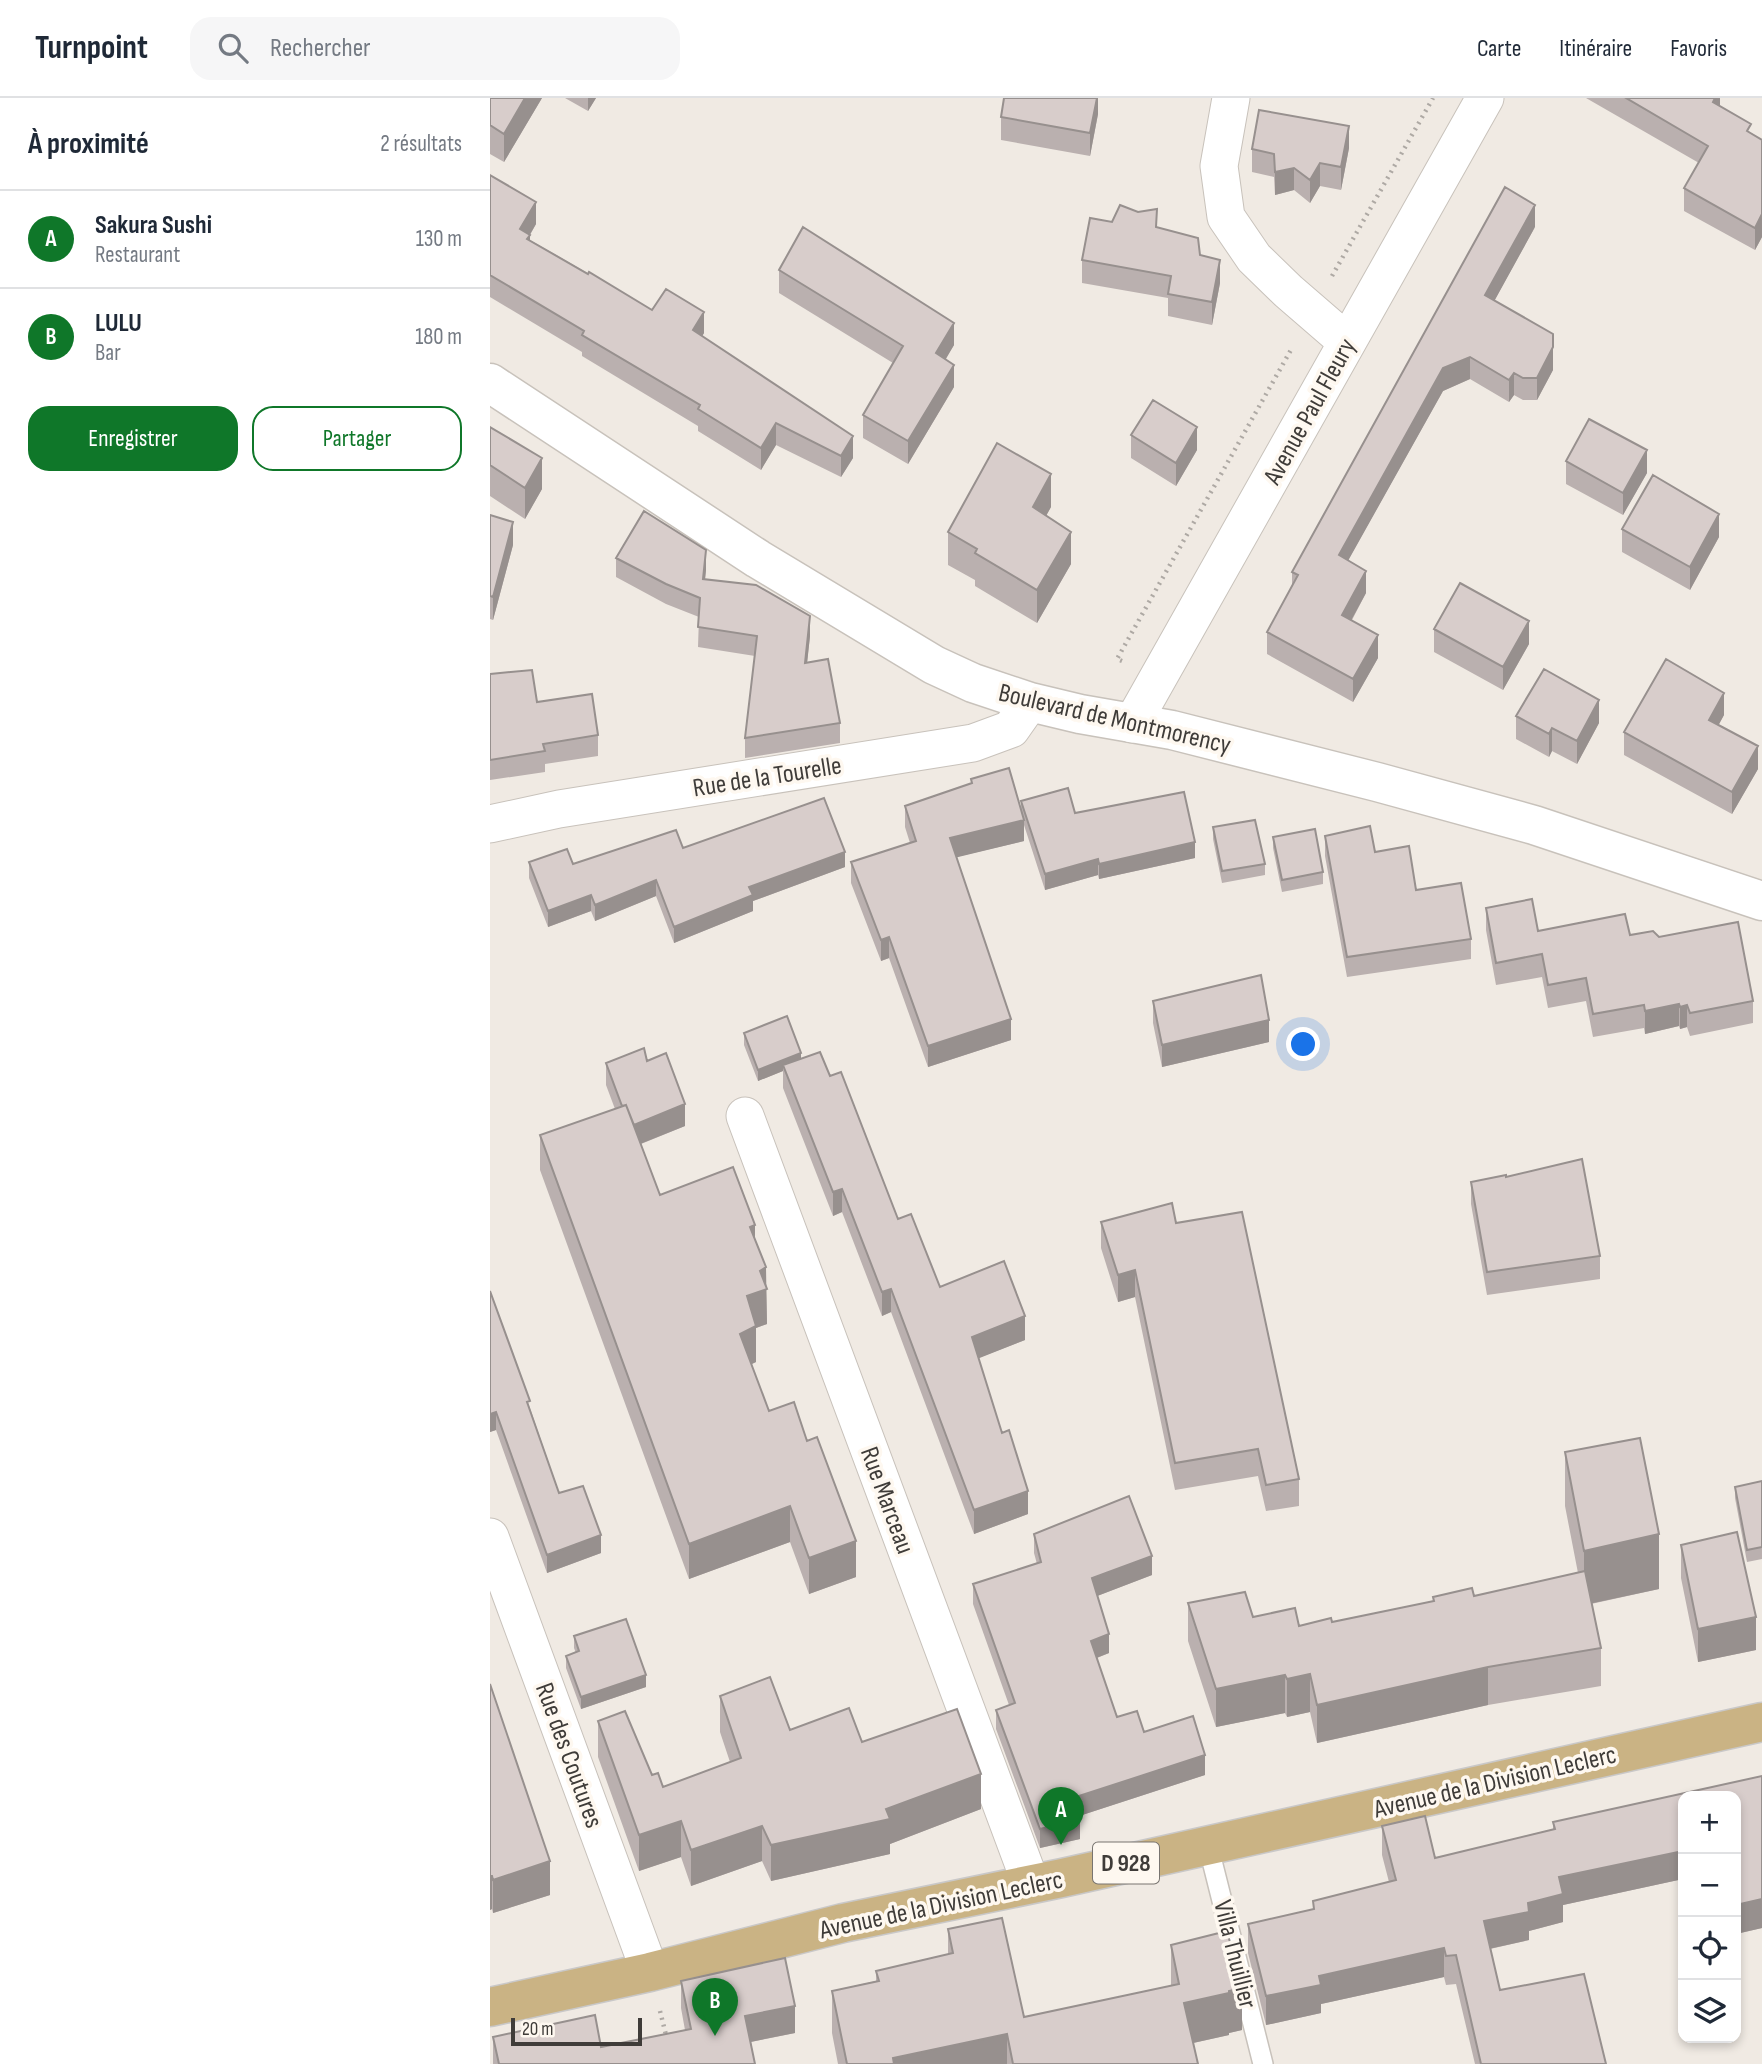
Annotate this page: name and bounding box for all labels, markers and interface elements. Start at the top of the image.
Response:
search box [190,17,680,80]
text: Turnpoint [35,28,148,68]
icon: search [214,29,252,67]
text: Rechercher [270,33,371,64]
text: Carte [1477,34,1521,63]
text: Itinéraire [1559,34,1632,63]
text: Favoris [1670,34,1727,63]
text: À proximité [28,126,149,162]
text: 2 résultats [380,130,462,158]
text: Sakura Sushi [95,210,212,241]
text: A [46,225,56,253]
text: 130 m [416,225,462,253]
text: Restaurant [95,241,180,269]
text: LULU [95,308,142,339]
text: B [46,323,56,351]
text: 180 m [415,323,462,351]
street label: Avenue Paul Fleury [1257,333,1363,491]
text: Bar [95,339,121,367]
button: Enregistrer [28,406,238,471]
button: Partager [252,406,462,471]
street label: Boulevard de Montmorency [996,678,1234,761]
street label: Rue de la Tourelle [691,750,844,805]
your location [1286,1027,1320,1061]
street label: Rue Marceau [853,1443,920,1558]
street label: Rue des Coutures [528,1679,609,1832]
street label: Avenue de la Division Leclerc [1370,1739,1620,1826]
pin: A [1038,1787,1084,1845]
map controls [1678,1791,1741,2043]
button: + [1678,1791,1741,1854]
road number: D 928 [1093,1842,1159,1884]
button: − [1678,1854,1741,1917]
street label: Avenue de la Division Leclerc [816,1865,1066,1947]
street label: Villa Thuillier [1206,1897,1263,2012]
button: locate [1678,1917,1741,1980]
pin: B [692,1978,738,2036]
button: layers [1678,1980,1741,2043]
scale bar [511,2015,642,2047]
text: 20 m [522,2018,554,2041]

